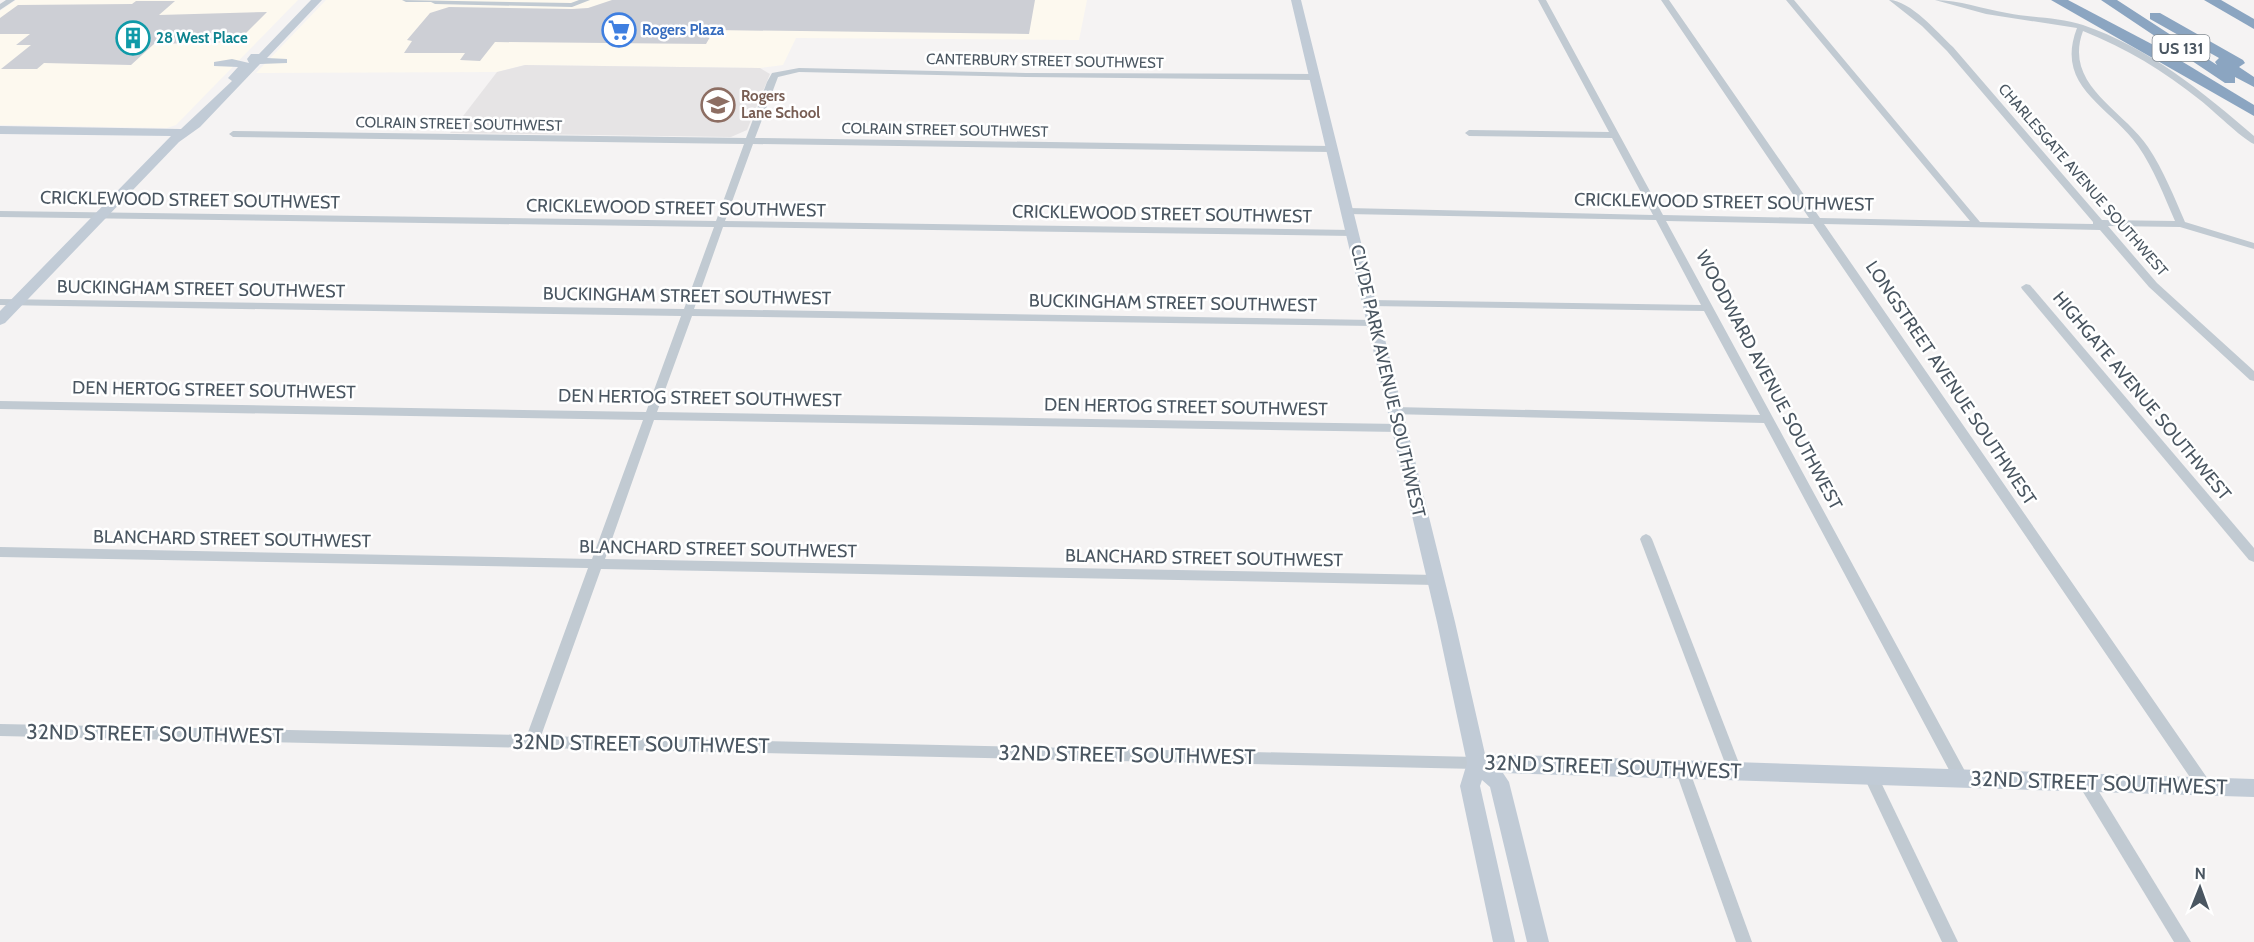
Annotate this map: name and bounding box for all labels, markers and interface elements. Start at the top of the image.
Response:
supermarket icon: Rogers Plaza [601,12,637,48]
building icon: 28 West Place [115,20,151,56]
place label: Rogers Plaza [642,21,725,39]
place label: 28 West Place [156,29,248,47]
road number: US 131 [2152,35,2210,61]
street label: CANTERBURY STREET SOUTHWEST [926,50,1164,72]
street label: CHARLESGATE AVENUE SOUTHWEST [1995,80,2171,280]
school or university icon: Rogers Lane School [700,87,736,123]
place label: Rogers Lane School [741,87,820,122]
street label: COLRAIN STREET SOUTHWEST [355,113,563,135]
street label: COLRAIN STREET SOUTHWEST [841,119,1049,141]
street label: CRICKLEWOOD STREET SOUTHWEST [40,186,341,214]
street label: CRICKLEWOOD STREET SOUTHWEST [1574,188,1875,216]
street label: CRICKLEWOOD STREET SOUTHWEST [526,194,827,222]
street label: CRICKLEWOOD STREET SOUTHWEST [1012,200,1313,228]
street label: CLYDE PARK AVENUE SOUTHWEST [1346,243,1430,520]
street label: WOODWARD AVENUE SOUTHWEST [1691,246,1847,514]
street label: LONGSTREET AVENUE SOUTHWEST [1861,257,2041,509]
street label: BUCKINGHAM STREET SOUTHWEST [57,275,346,303]
street label: BUCKINGHAM STREET SOUTHWEST [543,282,832,310]
street label: HIGHGATE AVENUE SOUTHWEST [2048,287,2236,505]
street label: BUCKINGHAM STREET SOUTHWEST [1029,289,1318,317]
street label: DEN HERTOG STREET SOUTHWEST [72,377,356,403]
street label: DEN HERTOG STREET SOUTHWEST [558,385,842,411]
street label: DEN HERTOG STREET SOUTHWEST [1044,394,1328,420]
street label: BLANCHARD STREET SOUTHWEST [93,526,371,552]
street label: BLANCHARD STREET SOUTHWEST [579,536,857,562]
street label: BLANCHARD STREET SOUTHWEST [1065,545,1343,571]
street label: 32ND STREET SOUTHWEST [26,719,284,748]
street label: 32ND STREET SOUTHWEST [512,729,770,758]
street label: 32ND STREET SOUTHWEST [998,740,1256,769]
street label: 32ND STREET SOUTHWEST [1484,750,1742,783]
street label: 32ND STREET SOUTHWEST [1970,766,2228,799]
north arrow [2170,858,2230,918]
text: N [2194,864,2206,883]

